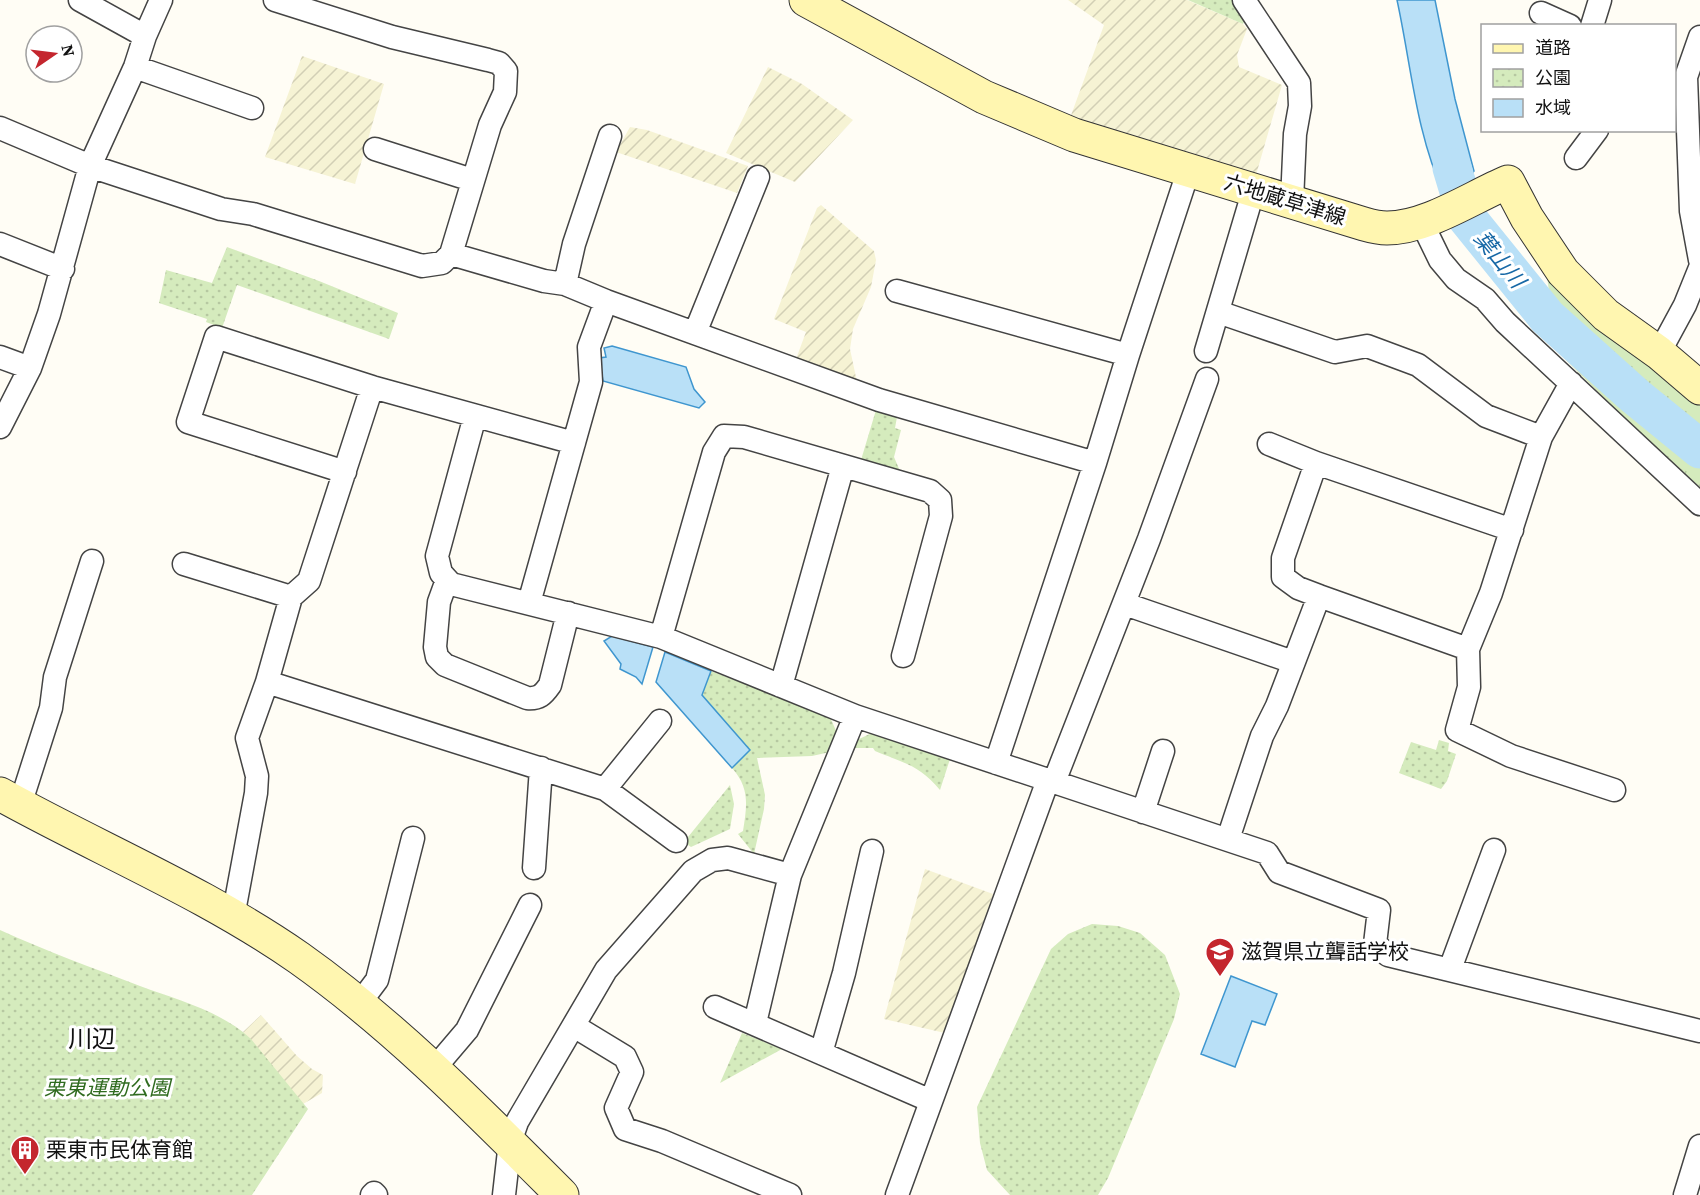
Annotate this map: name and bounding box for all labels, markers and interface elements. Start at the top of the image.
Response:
north arrow [24,24,84,84]
legend [1481,24,1676,132]
text: 道路 [1535,35,1571,60]
text: N [56,42,81,59]
text: 公園 [1535,65,1571,90]
text: 水域 [1535,95,1571,120]
street label: 六地蔵草津線 [1221,167,1350,232]
water label: 葉山川 [1468,224,1534,296]
school or university icon: 滋賀県立聾話学校 [1204,936,1236,978]
place label: 滋賀県立聾話学校 [1241,937,1409,966]
district label: 川辺 [68,1022,116,1055]
park label: 栗東運動公園 [44,1073,173,1102]
building icon: 栗東市民体育館 [9,1134,41,1176]
place label: 栗東市民体育館 [46,1135,193,1164]

